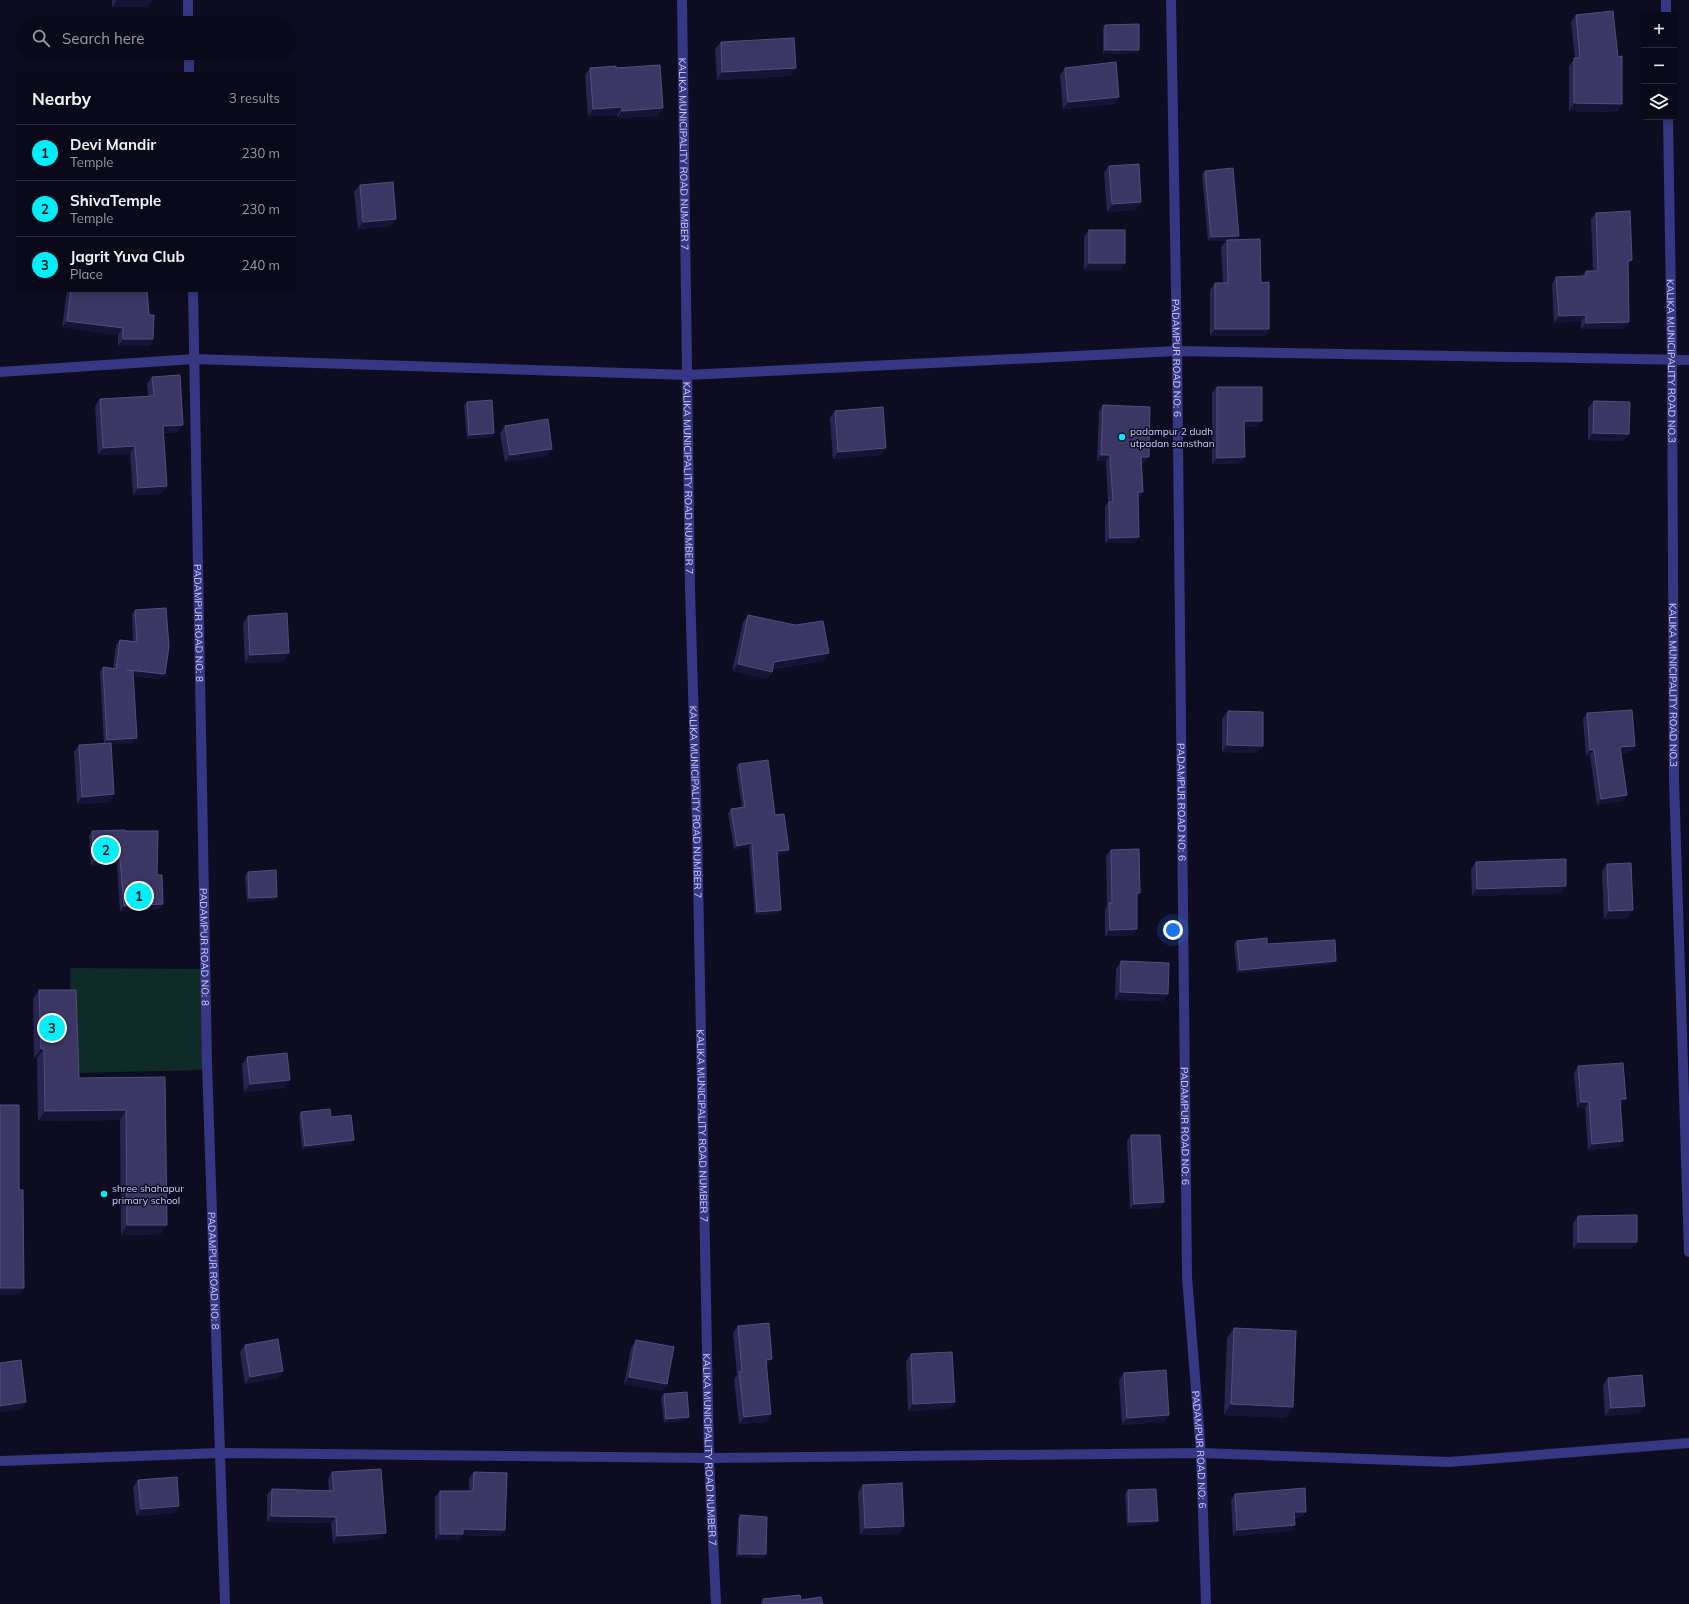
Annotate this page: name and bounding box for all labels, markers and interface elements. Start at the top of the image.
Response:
map controls [1641,12,1677,120]
button: + [1641,12,1677,48]
search box [16,16,296,60]
icon: search [30,27,52,49]
text: Search here [62,29,144,48]
button: − [1641,48,1677,84]
street label: KALIKA MUNICIPALITY ROAD NUMBER 7 [676,58,691,250]
button: layers [1641,84,1677,120]
text: Nearby [32,88,91,109]
text: 3 results [229,90,280,106]
text: Devi Mandir [70,135,156,154]
text: 1 [41,145,49,161]
text: 230 m [242,145,280,161]
text: Temple [70,154,113,170]
text: ShivaTemple [70,191,161,210]
text: 2 [41,201,49,217]
text: 230 m [242,201,280,217]
text: Temple [70,210,113,226]
text: Jagrit Yuva Club [70,247,185,266]
text: 3 [41,257,49,273]
text: 240 m [242,257,280,273]
text: Place [70,266,103,282]
street label: KALIKA MUNICIPALITY ROAD NO.3 [1664,279,1678,443]
street label: PADAMPUR ROAD NO: 6 [1169,299,1184,417]
street label: KALIKA MUNICIPALITY ROAD NUMBER 7 [680,382,696,574]
place label: padampur 2 dudh utpadan sansthan [1130,425,1215,450]
marker: padampur 2 dudh utpadan sansthan [1117,432,1127,442]
street label: PADAMPUR ROAD NO: 8 [191,564,206,682]
street label: KALIKA MUNICIPALITY ROAD NO.3 [1666,603,1680,767]
street label: KALIKA MUNICIPALITY ROAD NUMBER 7 [686,705,704,898]
street label: PADAMPUR ROAD NO: 6 [1174,743,1189,861]
pin: 2 [93,835,119,865]
pin: 1 [126,881,152,911]
street label: PADAMPUR ROAD NO: 8 [197,888,212,1006]
your location [1163,920,1183,940]
pin: 3 [39,1013,65,1043]
street label: KALIKA MUNICIPALITY ROAD NUMBER 7 [694,1029,711,1222]
street label: PADAMPUR ROAD NO: 6 [1178,1067,1192,1185]
place label: shree shahapur primary school [112,1182,184,1207]
marker: shree shahapur primary school [99,1189,109,1199]
street label: PADAMPUR ROAD NO: 8 [205,1212,222,1330]
street label: KALIKA MUNICIPALITY ROAD NUMBER 7 [700,1353,719,1546]
street label: PADAMPUR ROAD NO: 6 [1189,1390,1209,1509]

